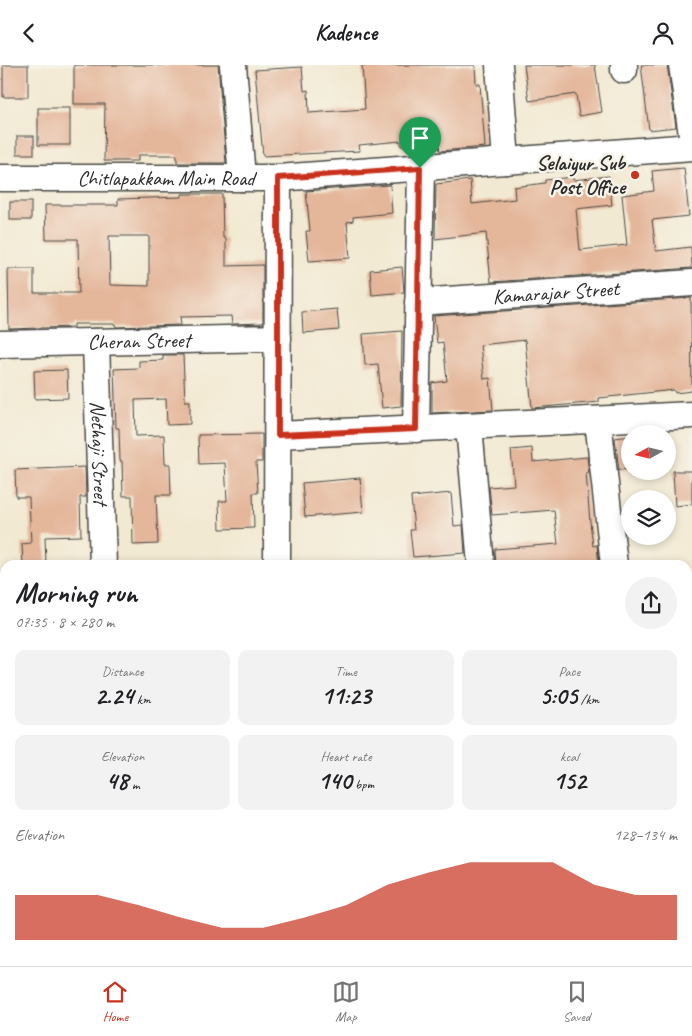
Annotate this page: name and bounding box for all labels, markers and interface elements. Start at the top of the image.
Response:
icon: back [15,19,43,47]
text: Kadence [315,19,377,47]
icon: person [649,19,677,47]
pin [399,117,441,168]
icon: arrive [406,124,434,152]
place label: Selaiyur Sub Post Office [536,150,627,200]
street label: Chitlapakkam Main Road [77,165,257,191]
marker: Selaiyur Sub Post Office [629,169,641,181]
street label: Kamarajar Street [492,275,622,310]
street label: Cheran Street [87,327,194,355]
street label: Nethaji Street [85,401,114,508]
north arrow [621,425,676,480]
map controls [621,425,676,545]
button: layers [621,490,676,545]
text: Morning run [15,575,137,610]
button: share [625,577,677,629]
text: 07:35 · 8 × 280 m [15,612,114,632]
text: Distance [102,663,144,680]
text: Time [335,663,357,680]
text: Pace [559,663,580,680]
text: 2.24 [95,680,133,712]
text: 11:23 [321,680,371,712]
text: 5:05 [540,680,577,712]
text: km [133,691,151,708]
text: /km [577,691,599,708]
text: Elevation [101,748,144,765]
text: Heart rate [320,748,372,765]
text: kcal [560,748,579,765]
text: 48 [106,765,128,797]
text: 140 [318,765,352,797]
text: 152 [553,765,586,797]
text: m [128,776,140,793]
text: bpm [352,776,374,793]
text: Elevation [15,825,64,845]
text: 128–134 m [614,825,677,845]
tab: Home [101,978,129,1025]
tab: Map [332,978,360,1025]
tab: Saved [563,978,591,1025]

